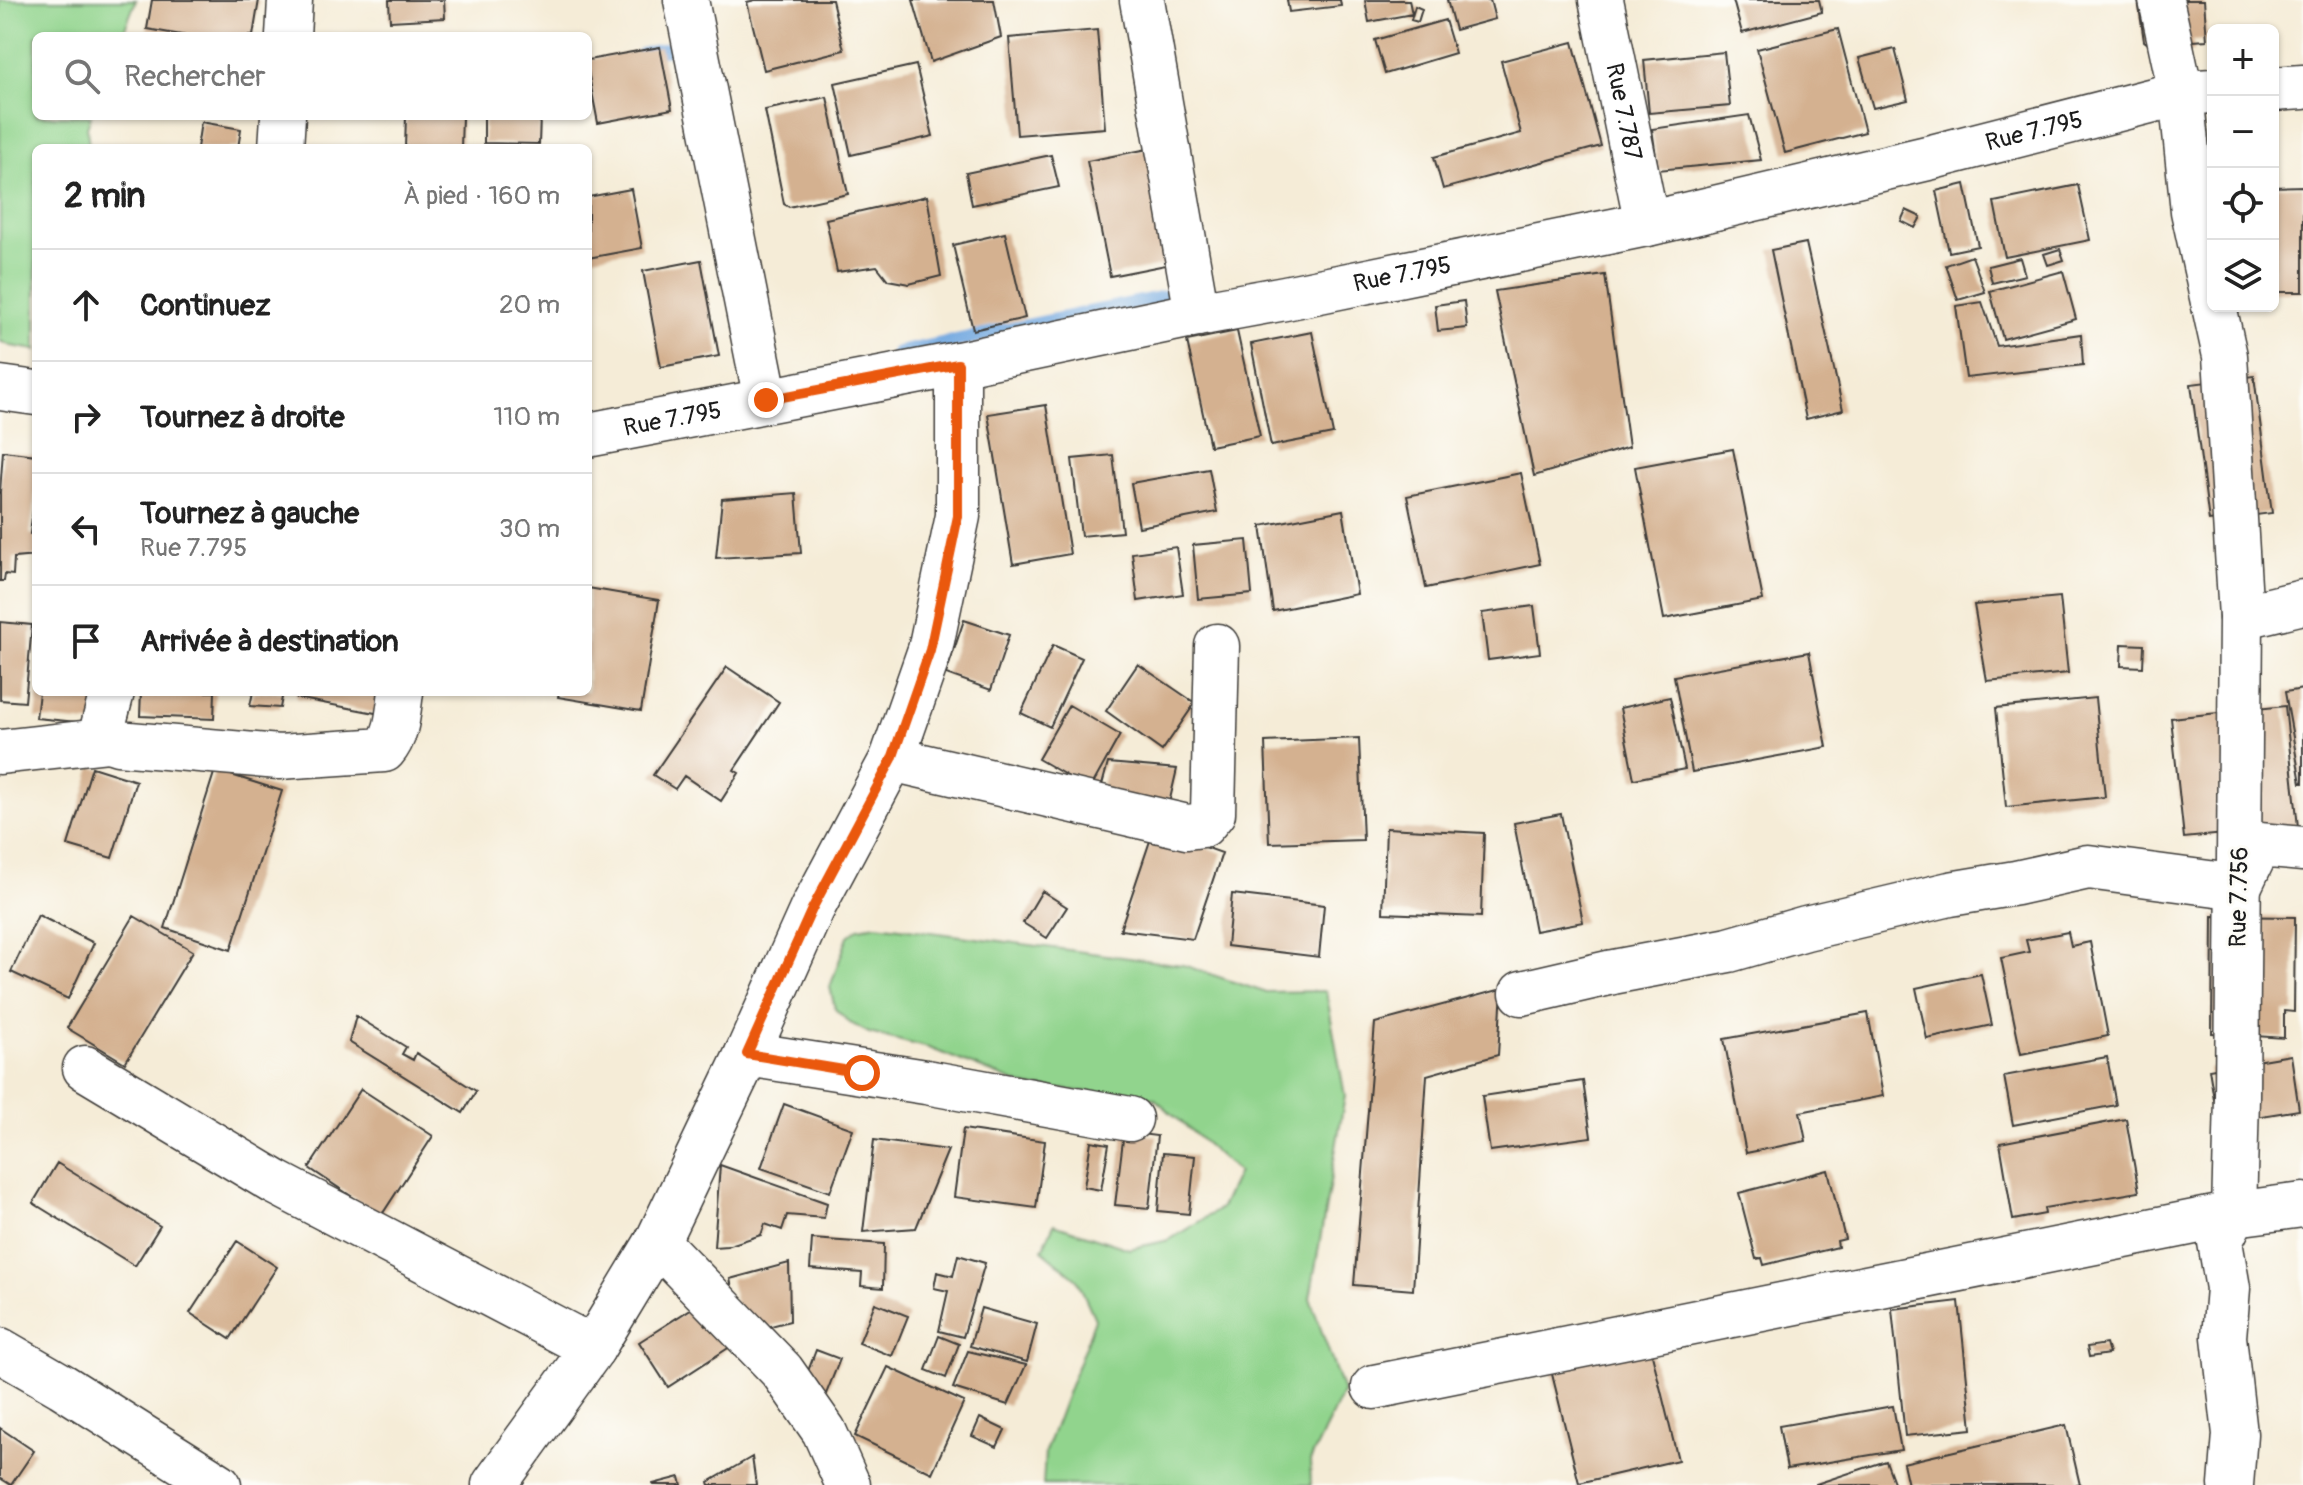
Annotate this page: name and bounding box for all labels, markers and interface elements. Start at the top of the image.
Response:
map controls [2207,24,2279,312]
button: + [2207,24,2279,96]
search box [32,32,592,120]
icon: search [60,54,104,98]
text: Rechercher [124,58,266,95]
street label: Rue 7.787 [1600,60,1648,163]
button: − [2207,96,2279,168]
street label: Rue 7.795 [1982,104,2086,157]
button: locate [2207,168,2279,240]
text: 2 min [64,175,146,218]
text: À pied · 160 m [403,180,560,212]
button: layers [2207,240,2279,312]
street label: Rue 7.795 [1351,250,1454,298]
icon: ahead [64,283,108,327]
text: Continuez [140,287,271,324]
text: 20 m [499,289,560,321]
route end [748,382,784,418]
icon: right [64,395,108,439]
street label: Rue 7.795 [621,395,724,442]
text: Tournez à droite [140,399,344,436]
text: 110 m [493,401,560,433]
text: Tournez à gauche [140,495,359,532]
icon: left [64,507,108,551]
text: 30 m [499,513,560,545]
text: Rue 7.795 [140,532,247,564]
icon: arrive [64,619,108,663]
text: Arrivée à destination [140,623,399,660]
street label: Rue 7.756 [2224,846,2254,948]
route start [844,1055,880,1091]

